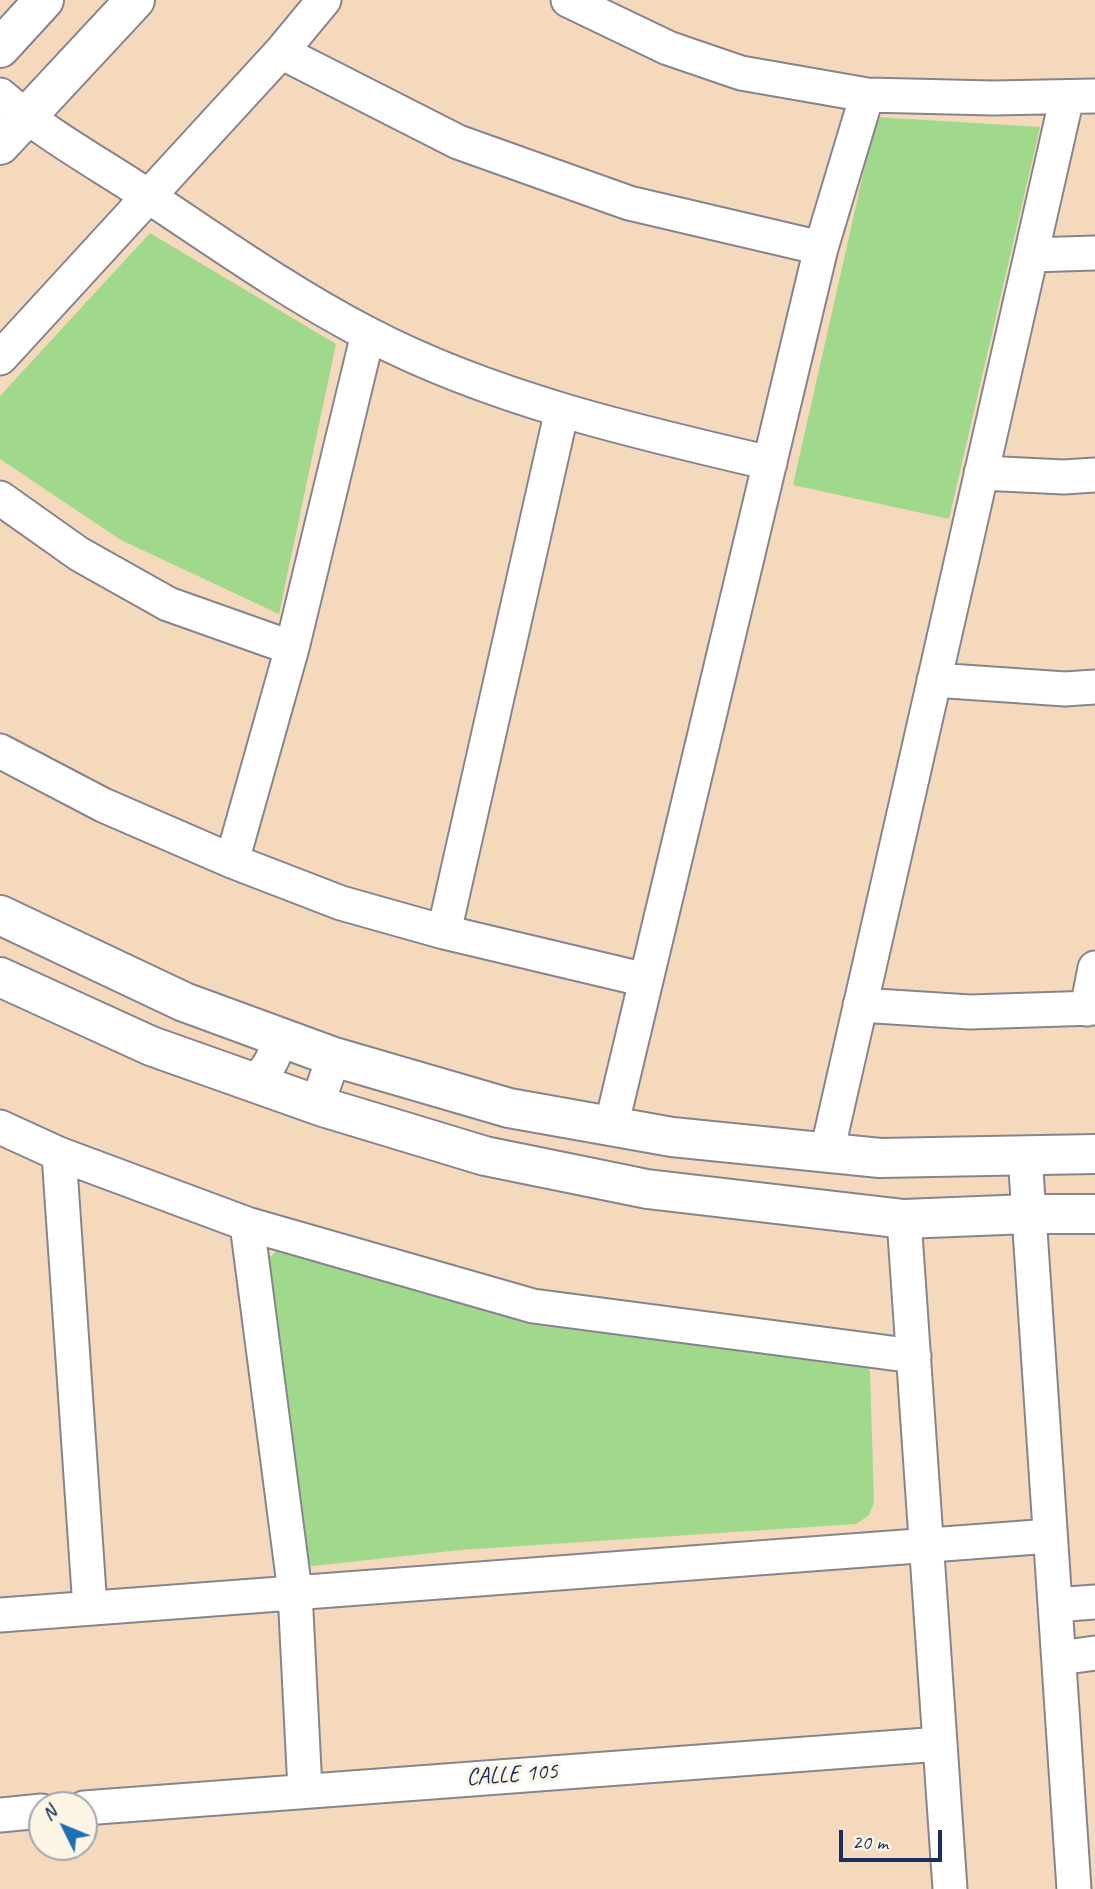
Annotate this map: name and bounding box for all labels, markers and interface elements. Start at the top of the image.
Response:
street label: CALLE 105 [465,1757,559,1793]
north arrow [28,1791,98,1861]
text: N [36,1801,62,1826]
scale bar [843,1815,946,1859]
text: 20 m [852,1829,888,1855]

